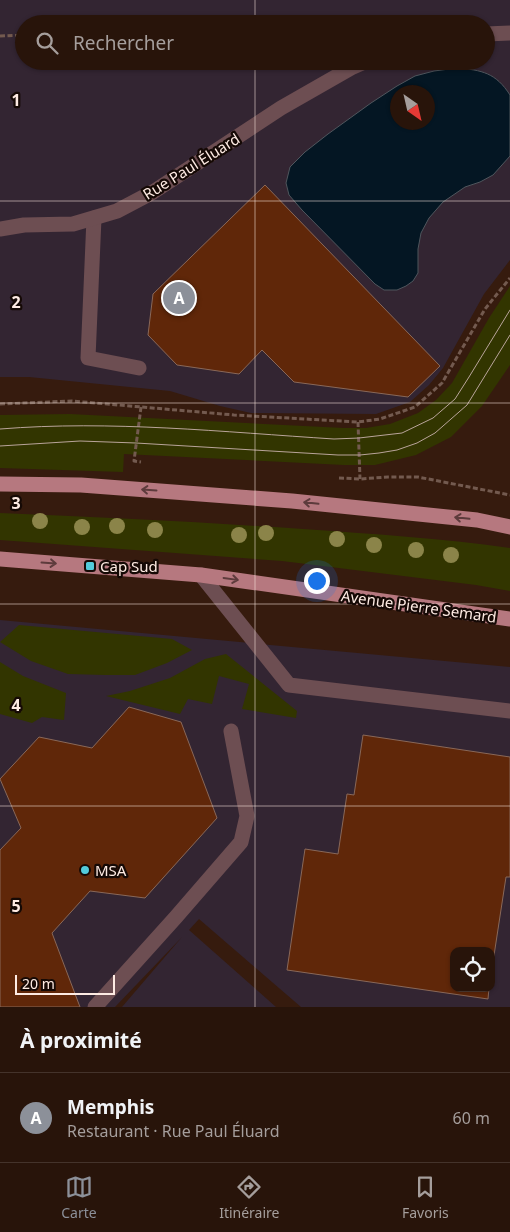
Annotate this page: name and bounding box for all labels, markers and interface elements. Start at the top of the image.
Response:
search box [15,15,495,70]
icon: search [33,29,61,57]
text: Rechercher [73,30,174,56]
north arrow [390,85,435,130]
text: 1 [11,89,21,111]
street label: Rue Paul Éluard [139,128,243,204]
pin: A [163,279,195,317]
text: 2 [11,291,21,313]
one-way arrow [141,485,157,494]
text: 3 [11,492,21,514]
one-way arrow [303,498,319,508]
one-way arrow [454,513,470,523]
place label: Cap Sud [100,556,158,576]
one-way arrow [40,558,56,567]
marker: Cap Sud [84,560,96,572]
your location [304,568,330,594]
one-way arrow [223,574,239,584]
street label: Avenue Pierre Semard [340,585,498,627]
text: 4 [11,694,21,716]
place label: MSA [95,860,127,880]
marker: MSA [79,864,91,876]
text: 5 [11,895,21,917]
map controls [450,947,495,992]
button: locate [450,947,495,992]
scale bar [15,972,115,995]
text: 20 m [22,974,55,993]
text: À proximité [20,1026,142,1054]
text: Memphis [67,1094,154,1120]
text: A [30,1107,42,1129]
text: 60 m [453,1107,490,1129]
text: Restaurant · Rue Paul Éluard [67,1120,280,1142]
tab: Carte [61,1173,97,1222]
tab: Itinéraire [219,1173,279,1222]
tab: Favoris [402,1173,449,1222]

